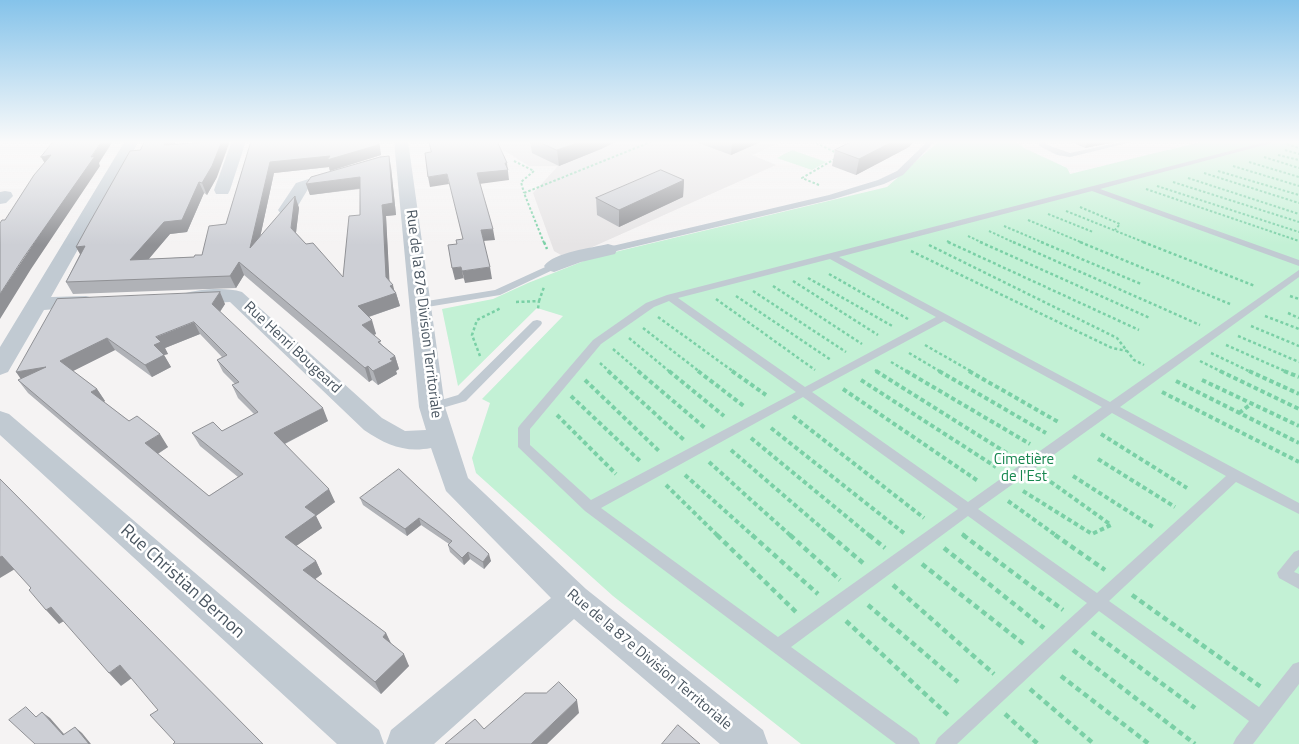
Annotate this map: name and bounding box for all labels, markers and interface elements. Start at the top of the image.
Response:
street label: Rue de la 87e Division Territoriale [401,209,445,419]
street label: Rue Henri Bougeard [240,298,344,398]
park label: Cimetière de l'Est [994,451,1054,486]
street label: Rue Christian Bernon [115,521,249,643]
street label: Rue de la 87e Division Territoriale [563,586,735,734]

